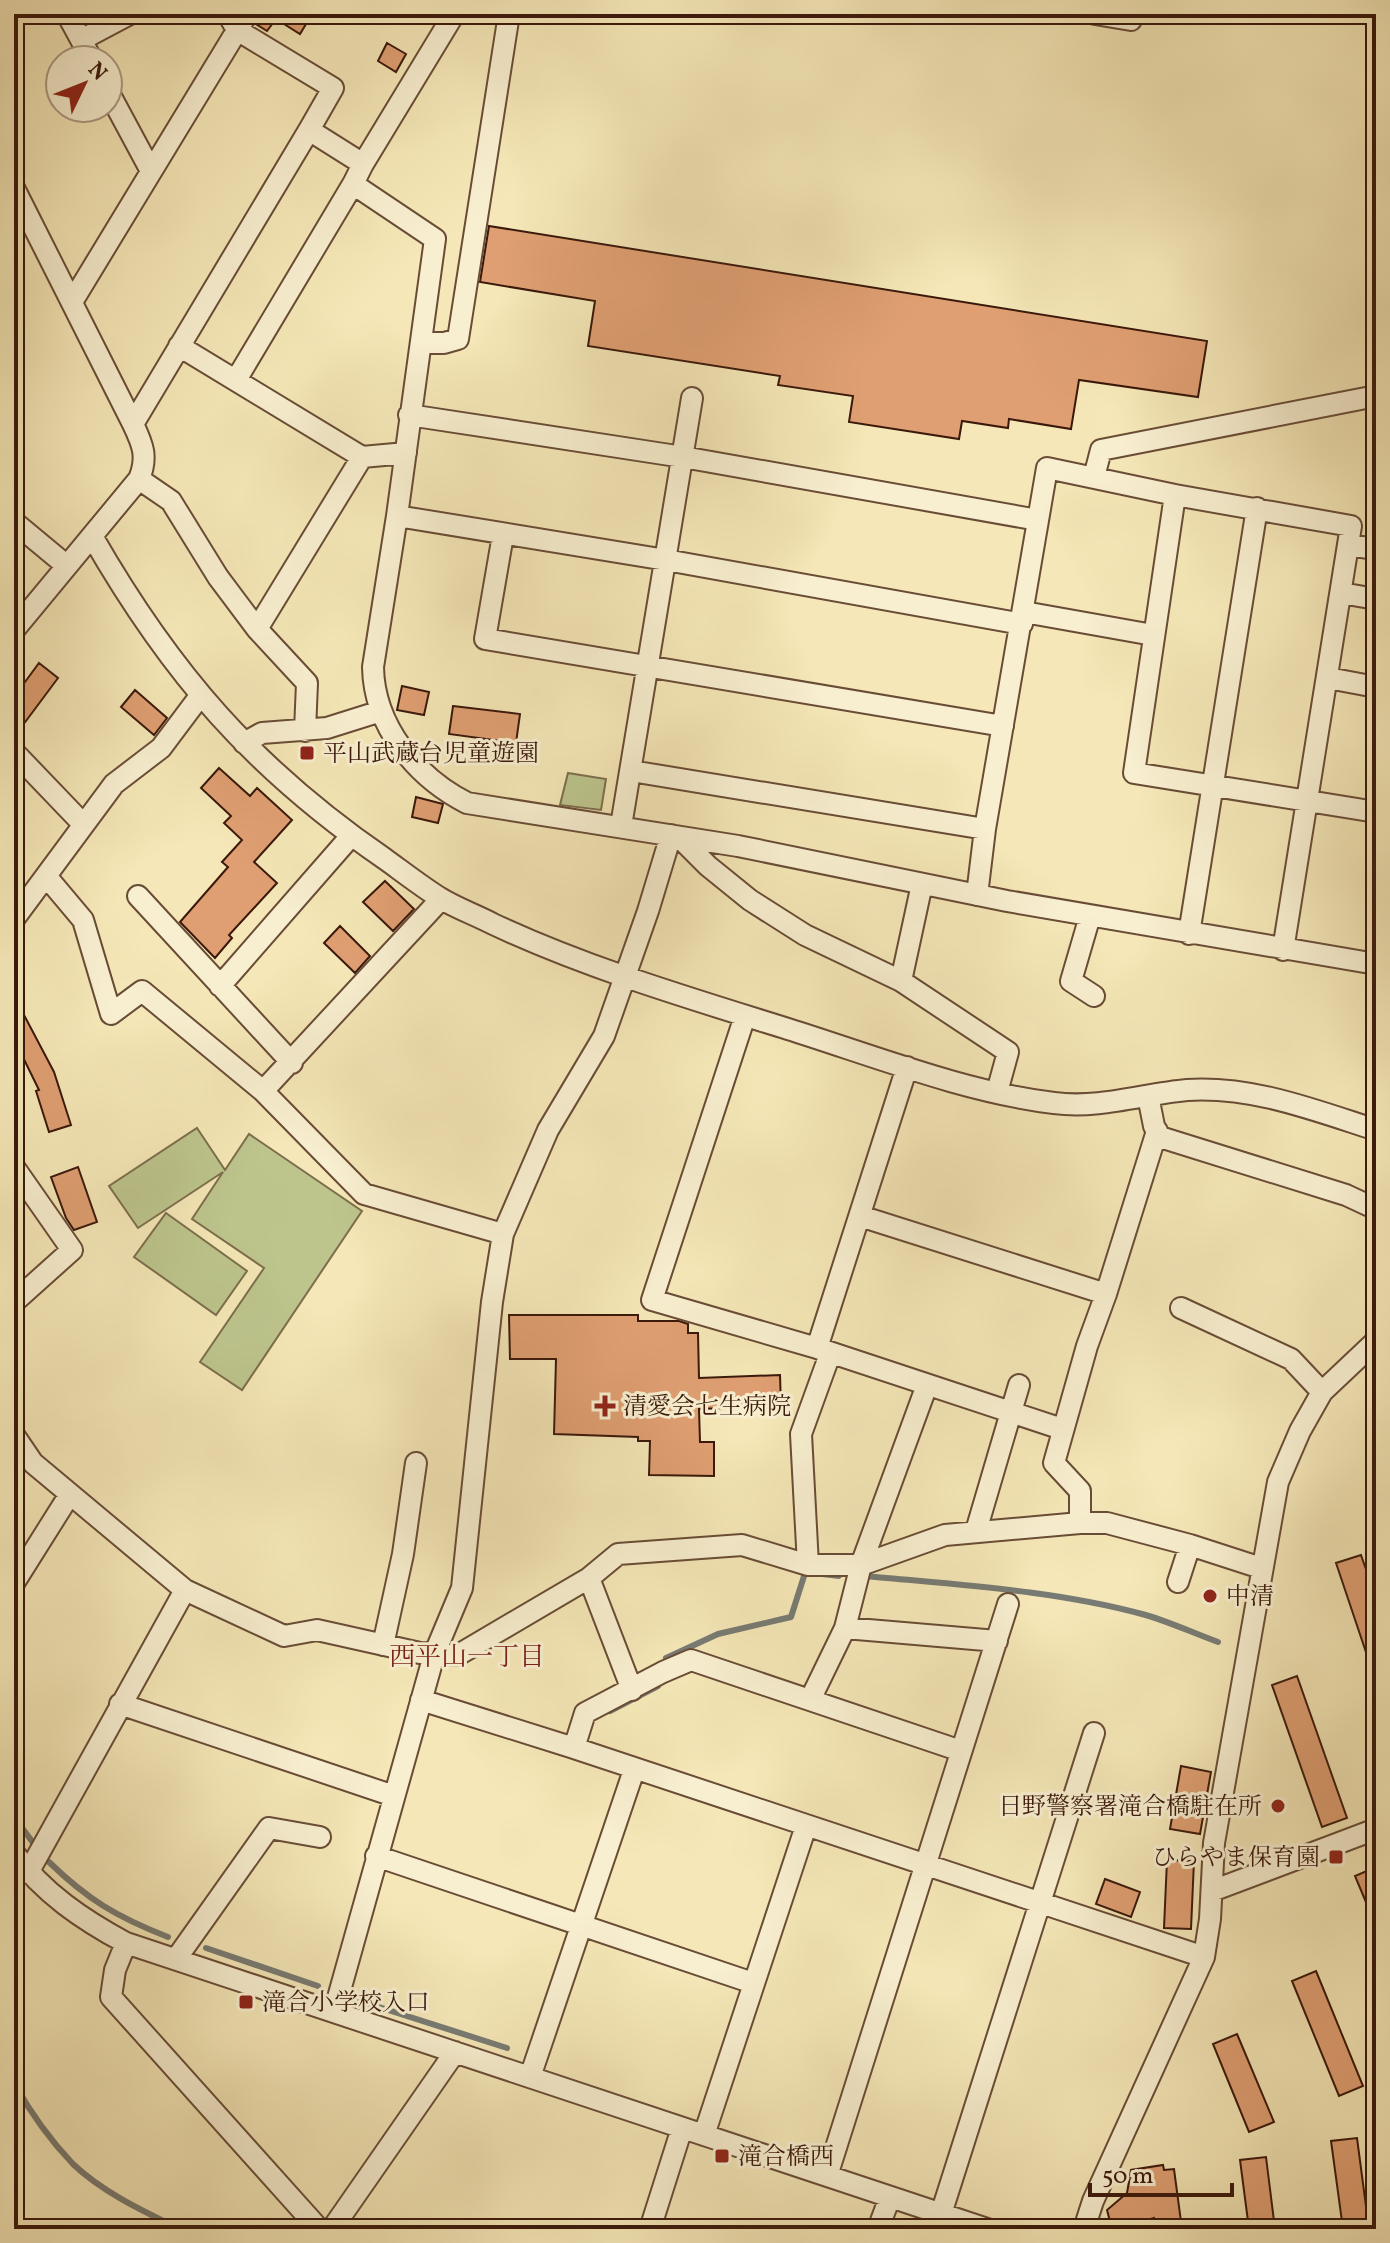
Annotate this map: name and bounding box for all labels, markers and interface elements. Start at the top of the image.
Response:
north arrow [44,44,124,124]
text: N [80,56,114,88]
place label: 平山武蔵台児童遊園 [323,738,539,772]
marker: 平山武蔵台児童遊園 [298,744,316,762]
place label: 清愛会七生病院 [623,1391,791,1425]
marker: 清愛会七生病院 [594,1395,616,1417]
place label: 中清 [1226,1581,1274,1615]
marker: 中清 [1201,1587,1219,1605]
district label: 西平山一丁目 [389,1640,545,1676]
place label: 日野警察署滝合橋駐在所 [998,1791,1262,1825]
marker: 日野警察署滝合橋駐在所 [1269,1797,1287,1815]
place label: ひらやま保育園 [1152,1842,1320,1876]
marker: ひらやま保育園 [1327,1848,1345,1866]
place label: 滝合小学校入口 [262,1987,430,2021]
marker: 滝合小学校入口 [237,1993,255,2011]
place label: 滝合橋西 [738,2141,834,2175]
marker: 滝合橋西 [713,2147,731,2165]
scale bar [1090,2147,1232,2197]
text: 50 m [1102,2160,1154,2194]

